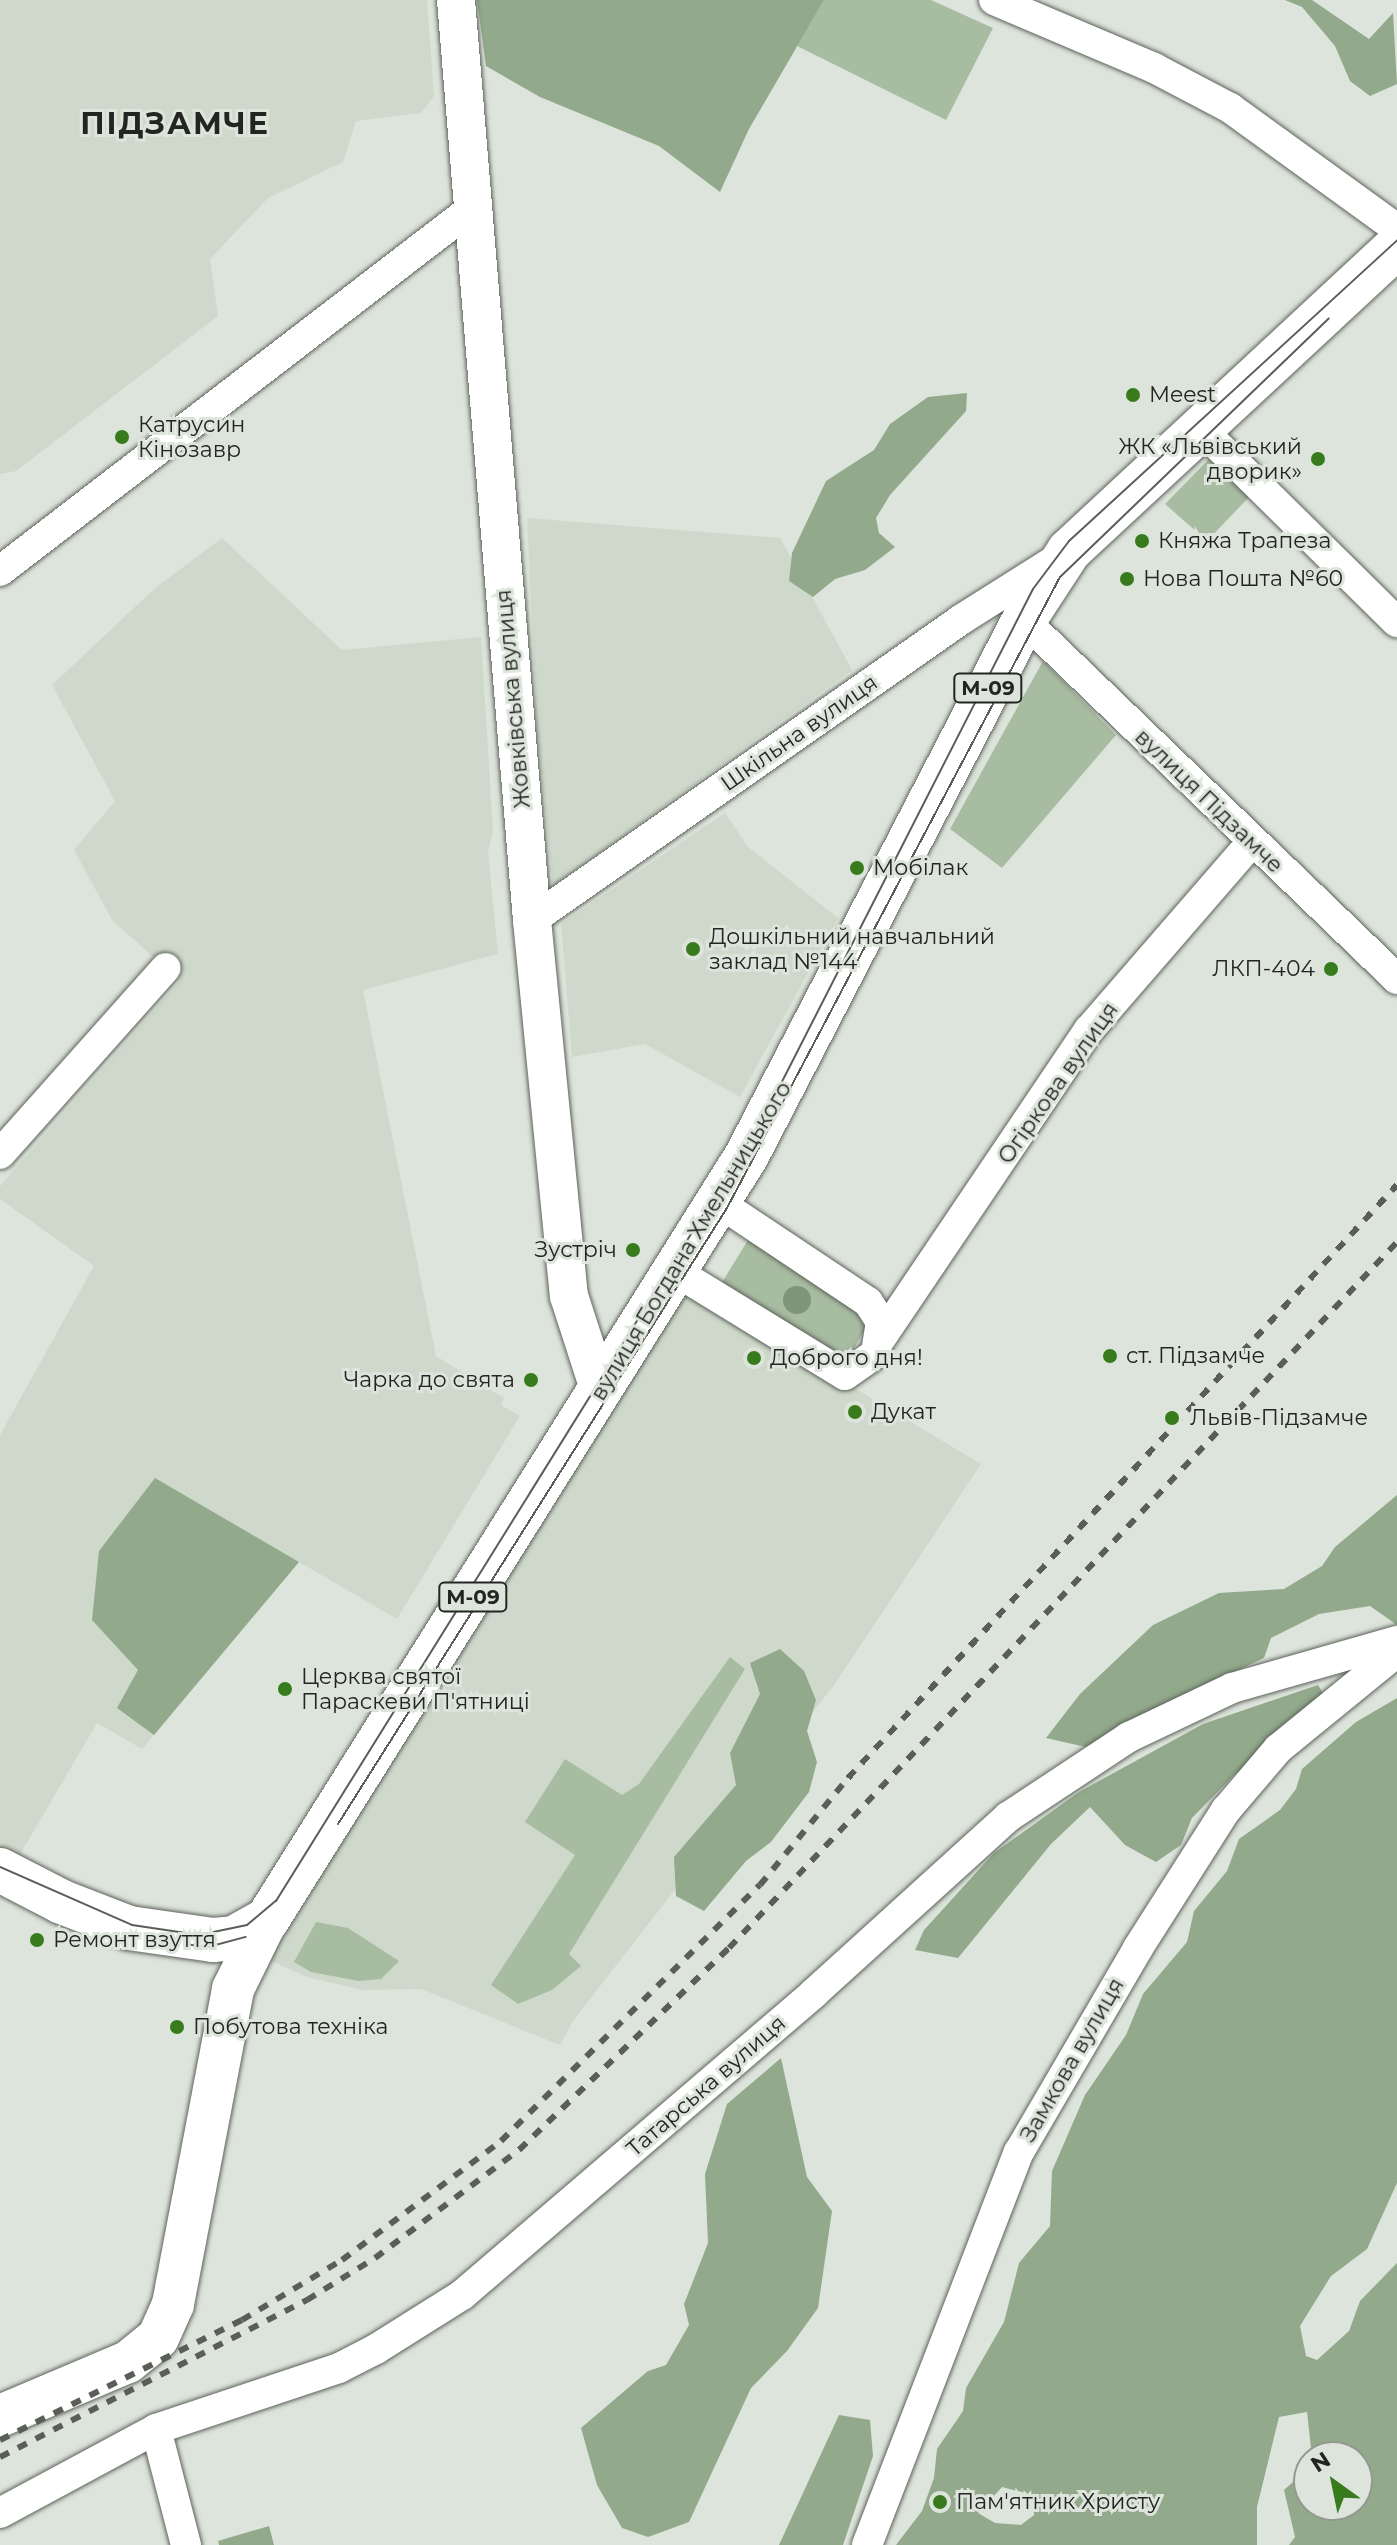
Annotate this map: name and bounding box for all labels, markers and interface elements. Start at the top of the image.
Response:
district label: ПІДЗАМЧЕ [80,106,270,142]
place label: Meest [1149,382,1216,408]
marker: Meest [1124,386,1142,404]
place label: Катрусин Кінозавр [138,411,245,462]
marker: Катрусин Кінозавр [113,428,131,446]
place label: ЖК «Львівський дворик» [1118,433,1302,484]
marker: ЖК «Львівський дворик» [1309,450,1327,468]
place label: Княжа Трапеза [1158,528,1331,554]
marker: Княжа Трапеза [1133,532,1151,550]
place label: Нова Пошта №60 [1143,566,1343,592]
marker: Нова Пошта №60 [1118,570,1136,588]
street label: Жовківська вулиця [490,588,536,810]
street label: Шкільна вулиця [716,669,882,797]
road number: М-09 [952,672,1024,704]
street label: вулиця Підзамче [1130,724,1288,878]
place label: Мобілак [873,855,968,881]
marker: Мобілак [848,859,866,877]
place label: Дошкільний навчальний заклад №144 [709,923,995,974]
marker: Дошкільний навчальний заклад №144 [684,940,702,958]
place label: ЛКП-404 [1212,956,1315,982]
marker: ЛКП-404 [1322,960,1340,978]
street label: Огіркова вулиця [992,997,1124,1169]
street label: вулиця Богдана Хмельницького [585,1077,797,1405]
place label: Зустріч [535,1237,617,1263]
marker: Зустріч [624,1241,642,1259]
place label: ст. Підзамче [1126,1343,1265,1369]
place label: Доброго дня! [770,1345,923,1371]
marker: ст. Підзамче [1101,1347,1119,1365]
marker: Доброго дня! [745,1349,763,1367]
place label: Чарка до святa [344,1367,515,1393]
marker: Чарка до святa [522,1371,540,1389]
place label: Дукат [871,1399,936,1425]
marker: Дукат [846,1403,864,1421]
place label: Львів-Підзамче [1190,1405,1368,1431]
marker: Львів-Підзамче [1161,1407,1183,1429]
road number: М-09 [437,1581,509,1613]
place label: Церква святої Параскеви П'ятниці [301,1663,530,1714]
marker: Церква святої Параскеви П'ятниці [276,1680,294,1698]
place label: Ремонт взуття [53,1927,216,1953]
marker: Ремонт взуття [28,1931,46,1949]
street label: Замкова вулиця [1014,1973,1130,2147]
street label: Татарська вулиця [621,2010,791,2162]
place label: Побутова техніка [193,2014,388,2040]
marker: Побутова техніка [168,2018,186,2036]
north arrow [1293,2441,1373,2521]
text: N [1306,2446,1336,2478]
place label: Пам'ятник Христу [956,2489,1160,2515]
marker: Пам'ятник Христу [931,2493,949,2511]

